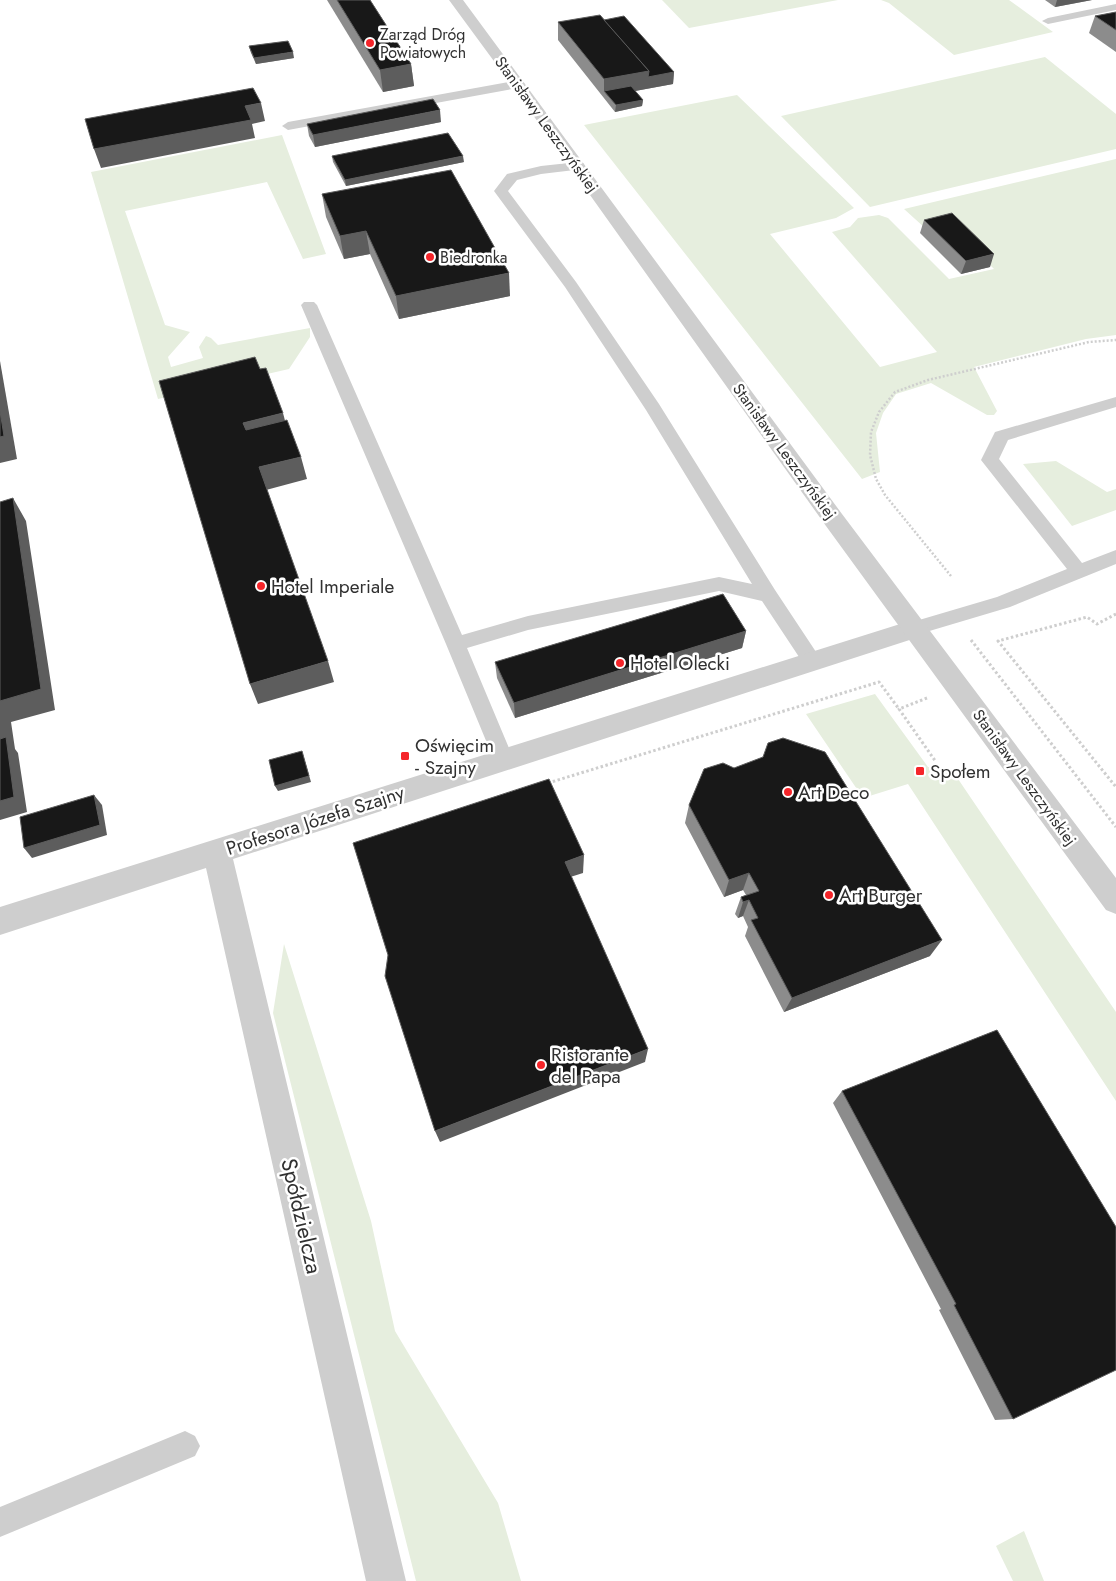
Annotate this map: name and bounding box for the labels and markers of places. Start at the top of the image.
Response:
place label: Zarząd Dróg Powiatowych [380,23,466,64]
marker: Zarząd Dróg Powiatowych [364,37,376,49]
place label: Biedronka [440,246,508,269]
marker: Biedronka [424,251,436,263]
place label: Hotel Imperiale [271,573,394,600]
marker: Hotel Imperiale [255,580,267,592]
place label: Hotel Olecki [630,650,730,677]
marker: Hotel Olecki [614,657,626,669]
place label: Oświęcim - Szajny [415,732,494,781]
marker: Oświęcim - Szajny [399,750,411,762]
place label: Społem [930,758,991,785]
marker: Społem [914,765,926,777]
place label: Art Deco [798,779,869,806]
marker: Art Deco [782,786,794,798]
place label: Art Burger [839,882,923,909]
marker: Art Burger [823,889,835,901]
place label: Ristorante del Papa [551,1041,629,1090]
marker: Ristorante del Papa [535,1059,547,1071]

